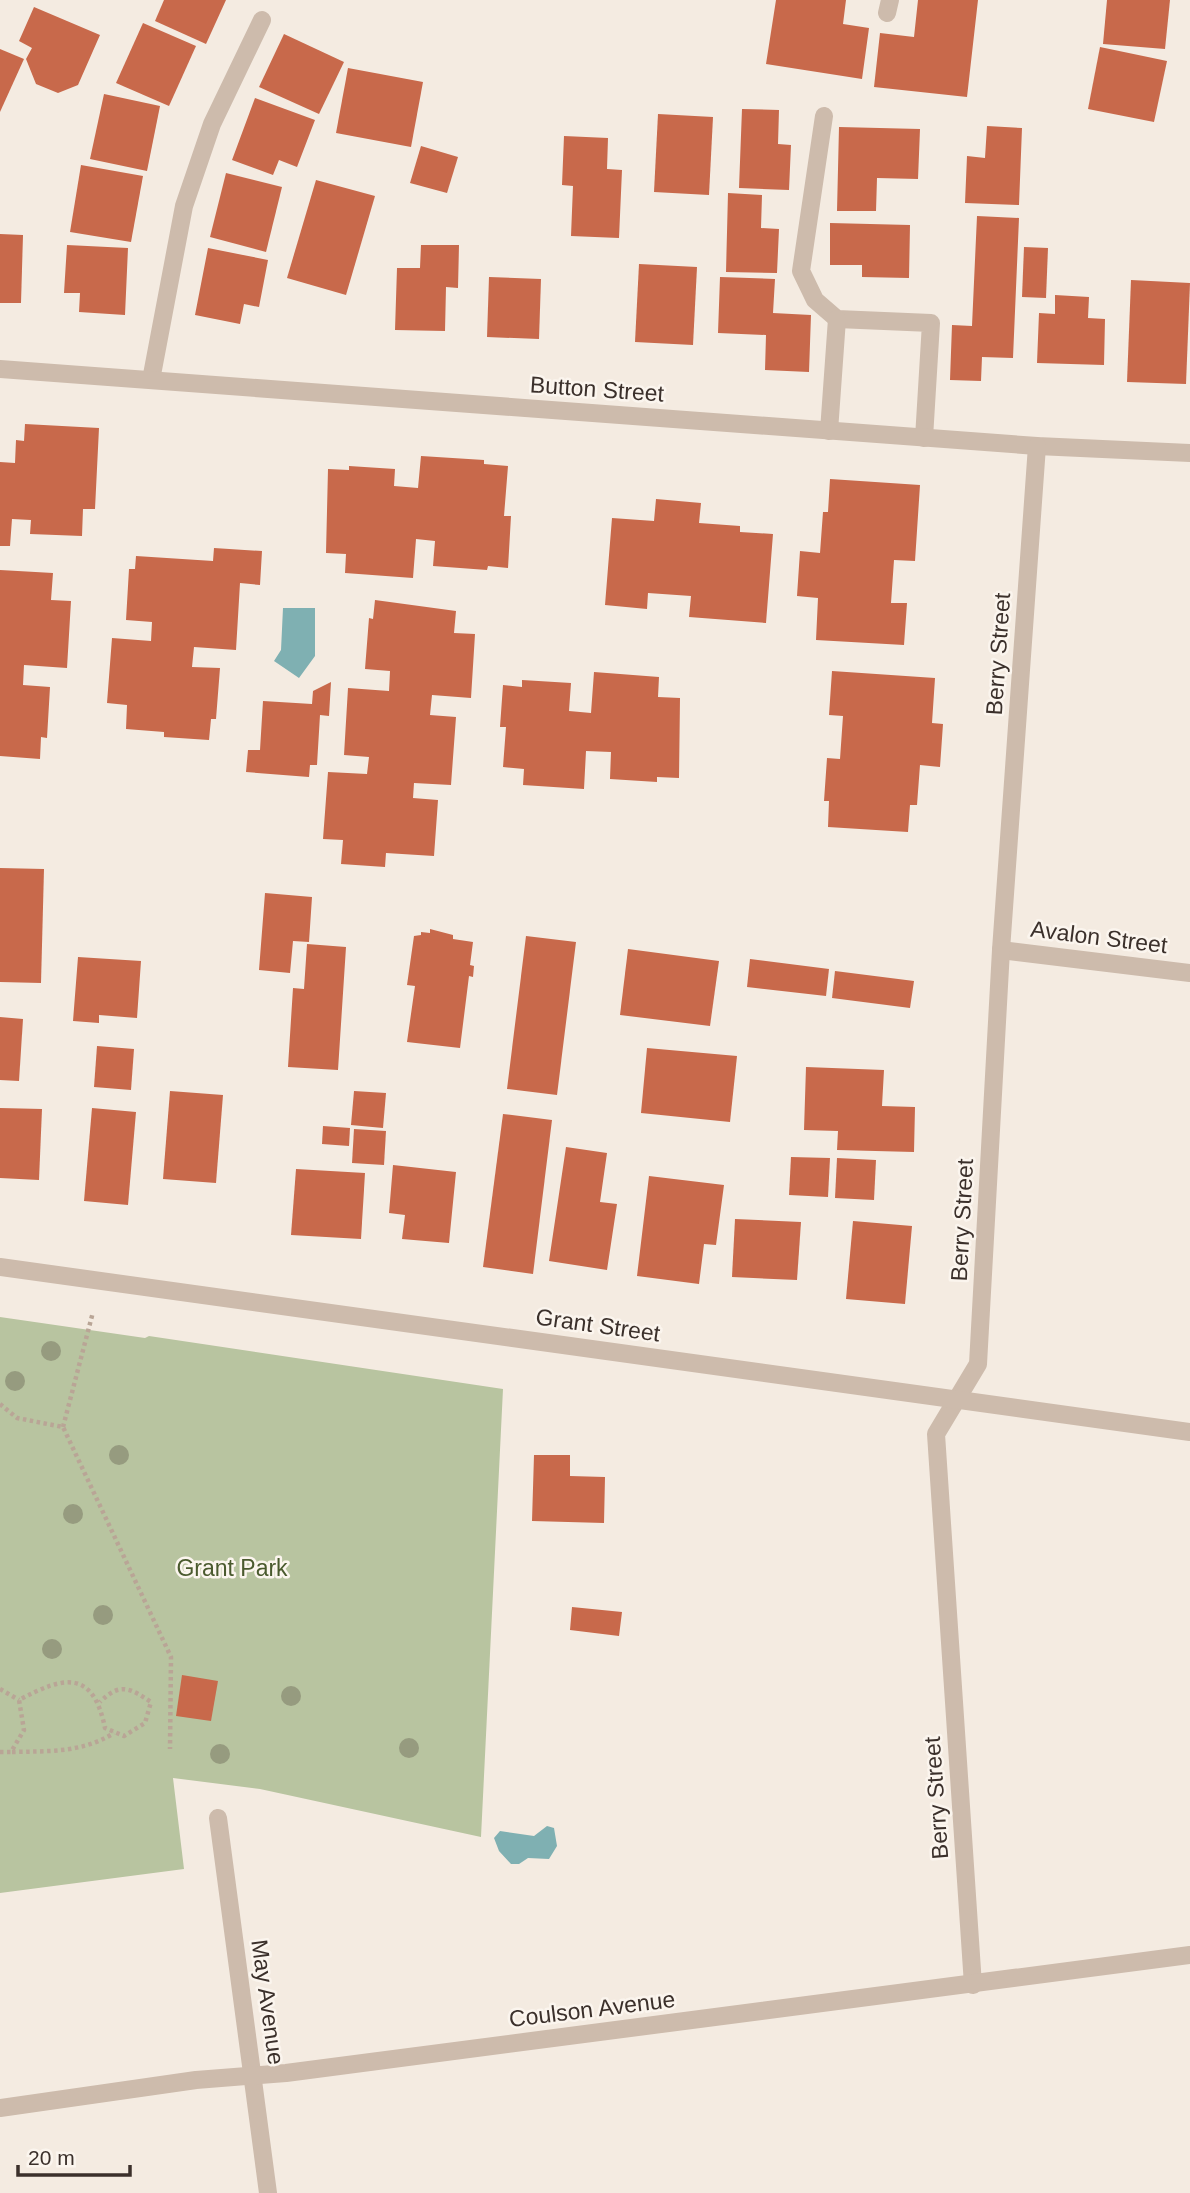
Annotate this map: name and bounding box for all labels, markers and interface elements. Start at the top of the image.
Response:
street label: Button Street [529,371,665,407]
street label: Berry Street [981,591,1015,716]
street label: Avalon Street [1029,916,1170,958]
street label: Berry Street [946,1157,978,1282]
street label: Grant Street [534,1303,662,1347]
park label: Grant Park [176,1555,288,1581]
street label: Berry Street [919,1735,953,1860]
street label: May Avenue [246,1938,290,2066]
street label: Coulson Avenue [507,1986,677,2032]
scale bar [18,2134,130,2178]
text: 20 m [28,2146,75,2169]

